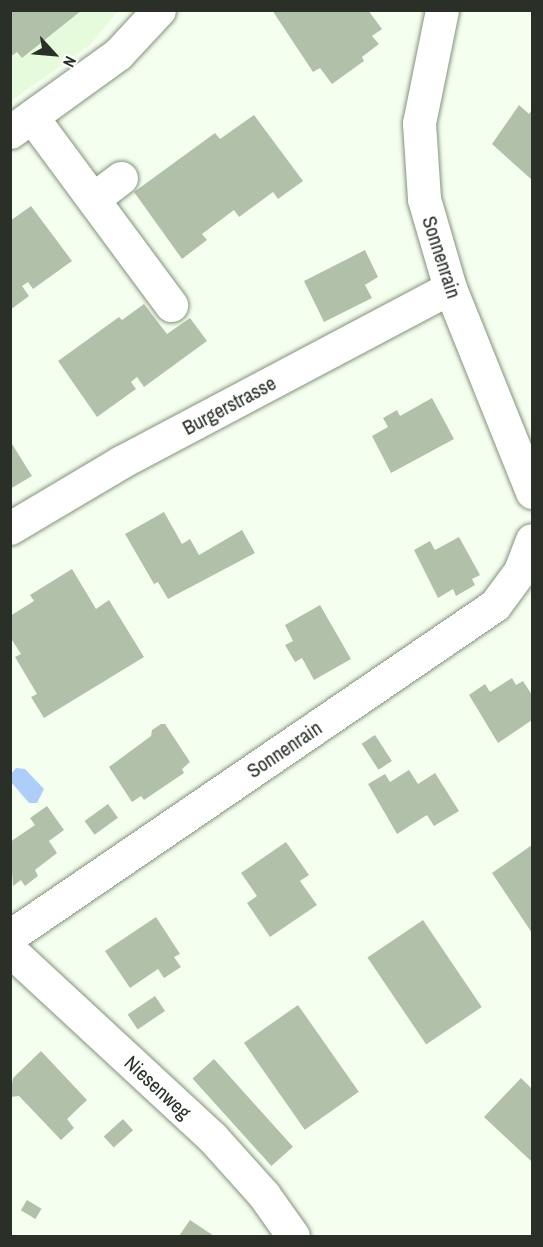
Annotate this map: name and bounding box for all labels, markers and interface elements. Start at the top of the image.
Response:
north arrow [24,24,84,84]
text: N [58,53,82,71]
street label: Sonnenrain [417,213,467,301]
street label: Burgerstrasse [178,370,280,440]
street label: Sonnenrain [242,715,326,783]
street label: Niesenweg [120,1050,196,1124]

